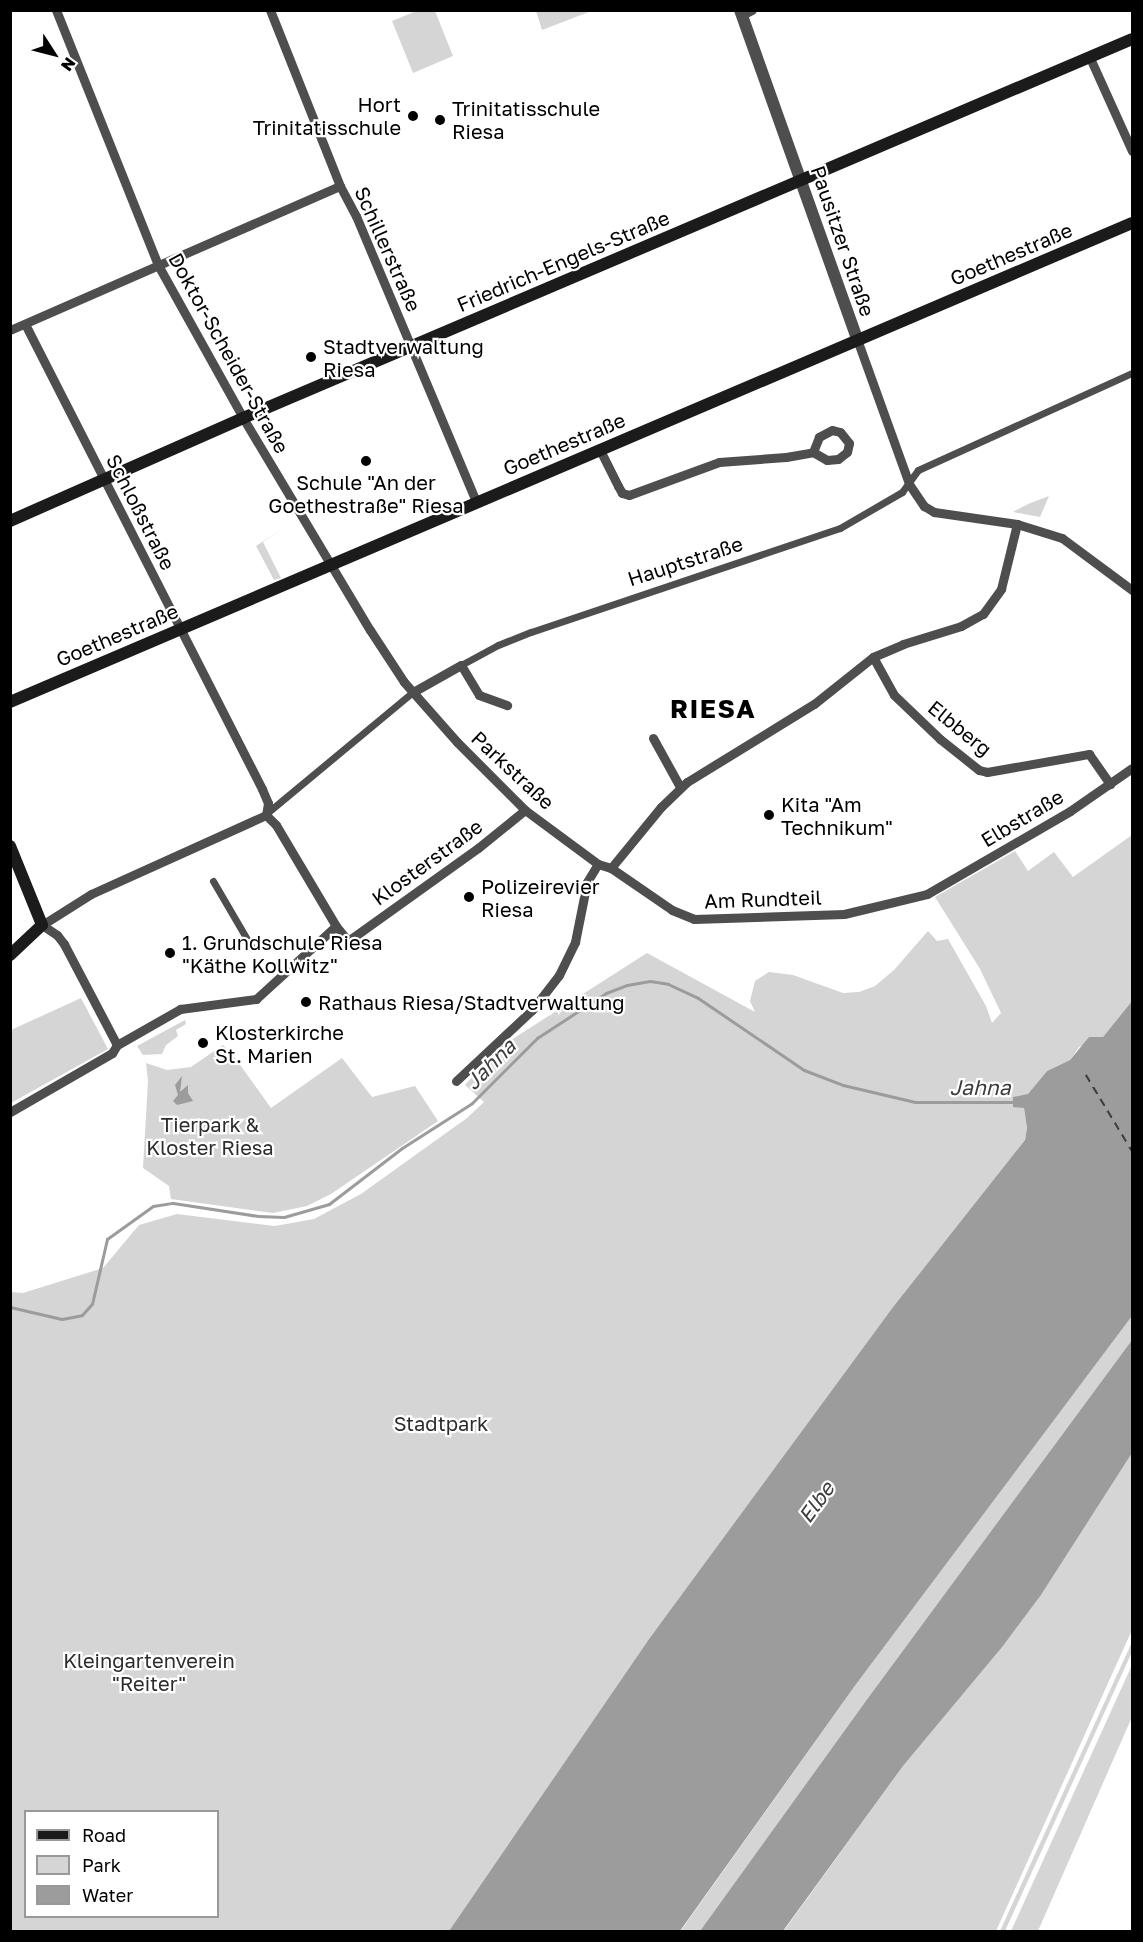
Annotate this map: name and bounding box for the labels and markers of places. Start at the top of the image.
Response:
place label: Hort Trinitatisschule [253,92,401,139]
place label: Trinitatisschule Riesa [452,96,600,143]
marker: Hort Trinitatisschule [406,109,420,123]
marker: Trinitatisschule Riesa [433,113,447,127]
place label: Stadtverwaltung Riesa [323,334,484,381]
marker: Stadtverwaltung Riesa [304,350,318,364]
marker: Schule "An der Goethestraße" Riesa [359,454,373,468]
place label: Schule "An der Goethestraße" Riesa [268,470,464,517]
place label: Kita "Am Technikum" [781,792,893,839]
marker: Kita "Am Technikum" [762,808,776,822]
place label: Polizeirevier Riesa [481,874,600,921]
marker: Polizeirevier Riesa [462,890,476,904]
place label: 1. Grundschule Riesa "Käthe Kollwitz" [182,930,382,977]
marker: 1. Grundschule Riesa "Käthe Kollwitz" [163,946,177,960]
place label: Rathaus Riesa/Stadtverwaltung [318,990,625,1014]
marker: Rathaus Riesa/Stadtverwaltung [299,995,313,1009]
place label: Klosterkirche St. Marien [215,1020,344,1067]
marker: Klosterkirche St. Marien [196,1036,210,1050]

